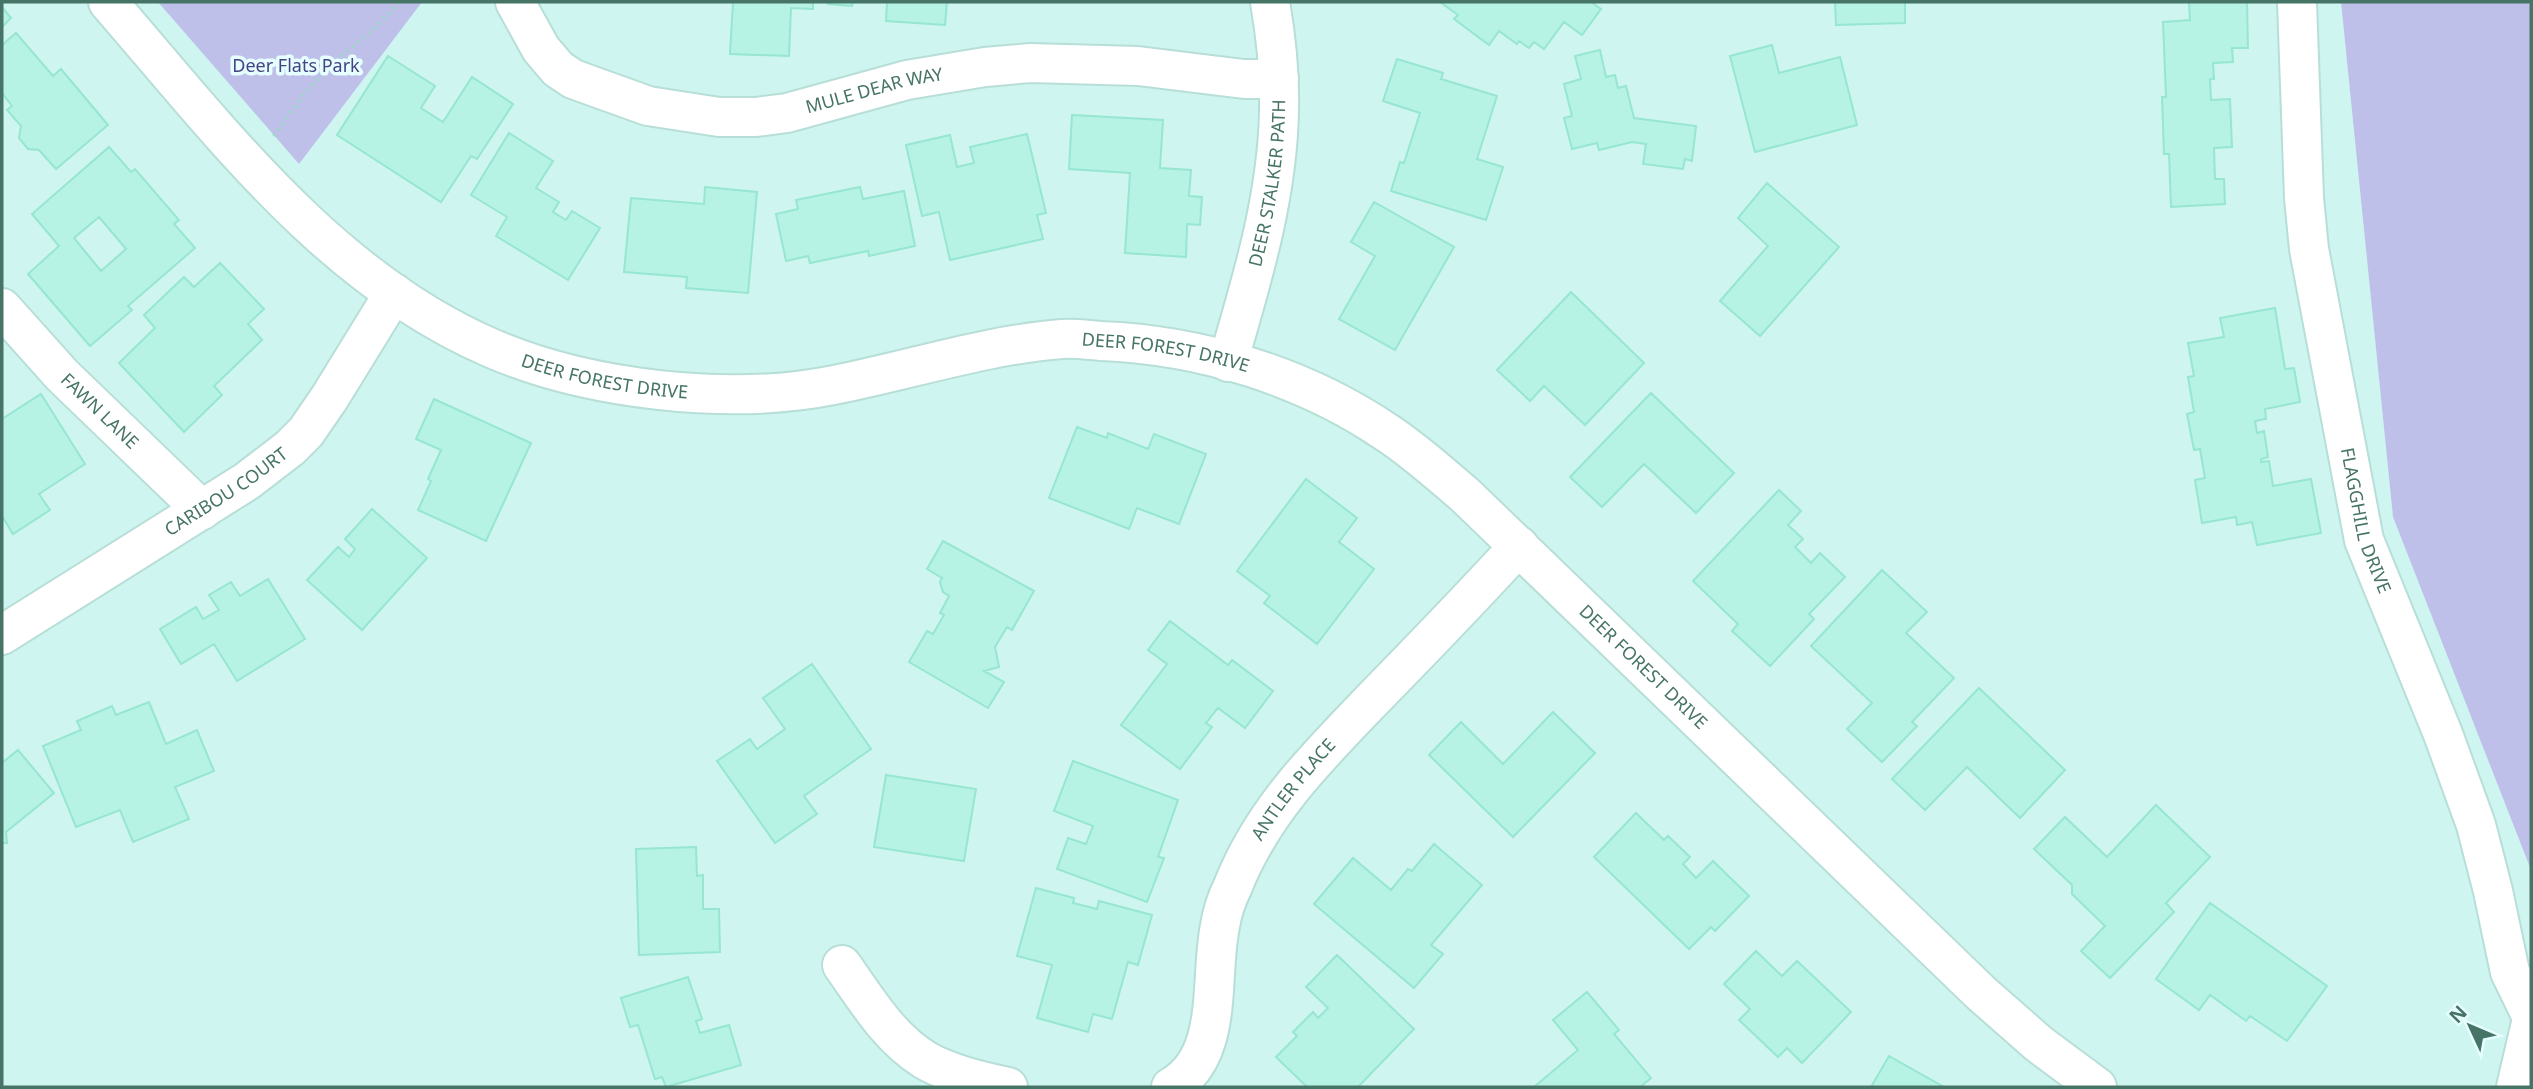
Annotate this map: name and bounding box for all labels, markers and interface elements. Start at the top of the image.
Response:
park label: Deer Flats Park [232,53,360,77]
street label: MULE DEAR WAY [803,61,945,118]
street label: DEER STALKER PATH [1242,99,1290,269]
street label: DEER FOREST DRIVE [1081,326,1253,377]
street label: DEER FOREST DRIVE [518,348,689,404]
street label: FAWN LANE [56,367,144,454]
street label: CARIBOU COURT [160,441,292,541]
street label: FLAGGHILL DRIVE [2336,445,2397,597]
street label: DEER FOREST DRIVE [1575,599,1713,734]
street label: ANTLER PLACE [1245,733,1340,844]
north arrow [2435,991,2505,1061]
text: N [2443,1000,2472,1029]

